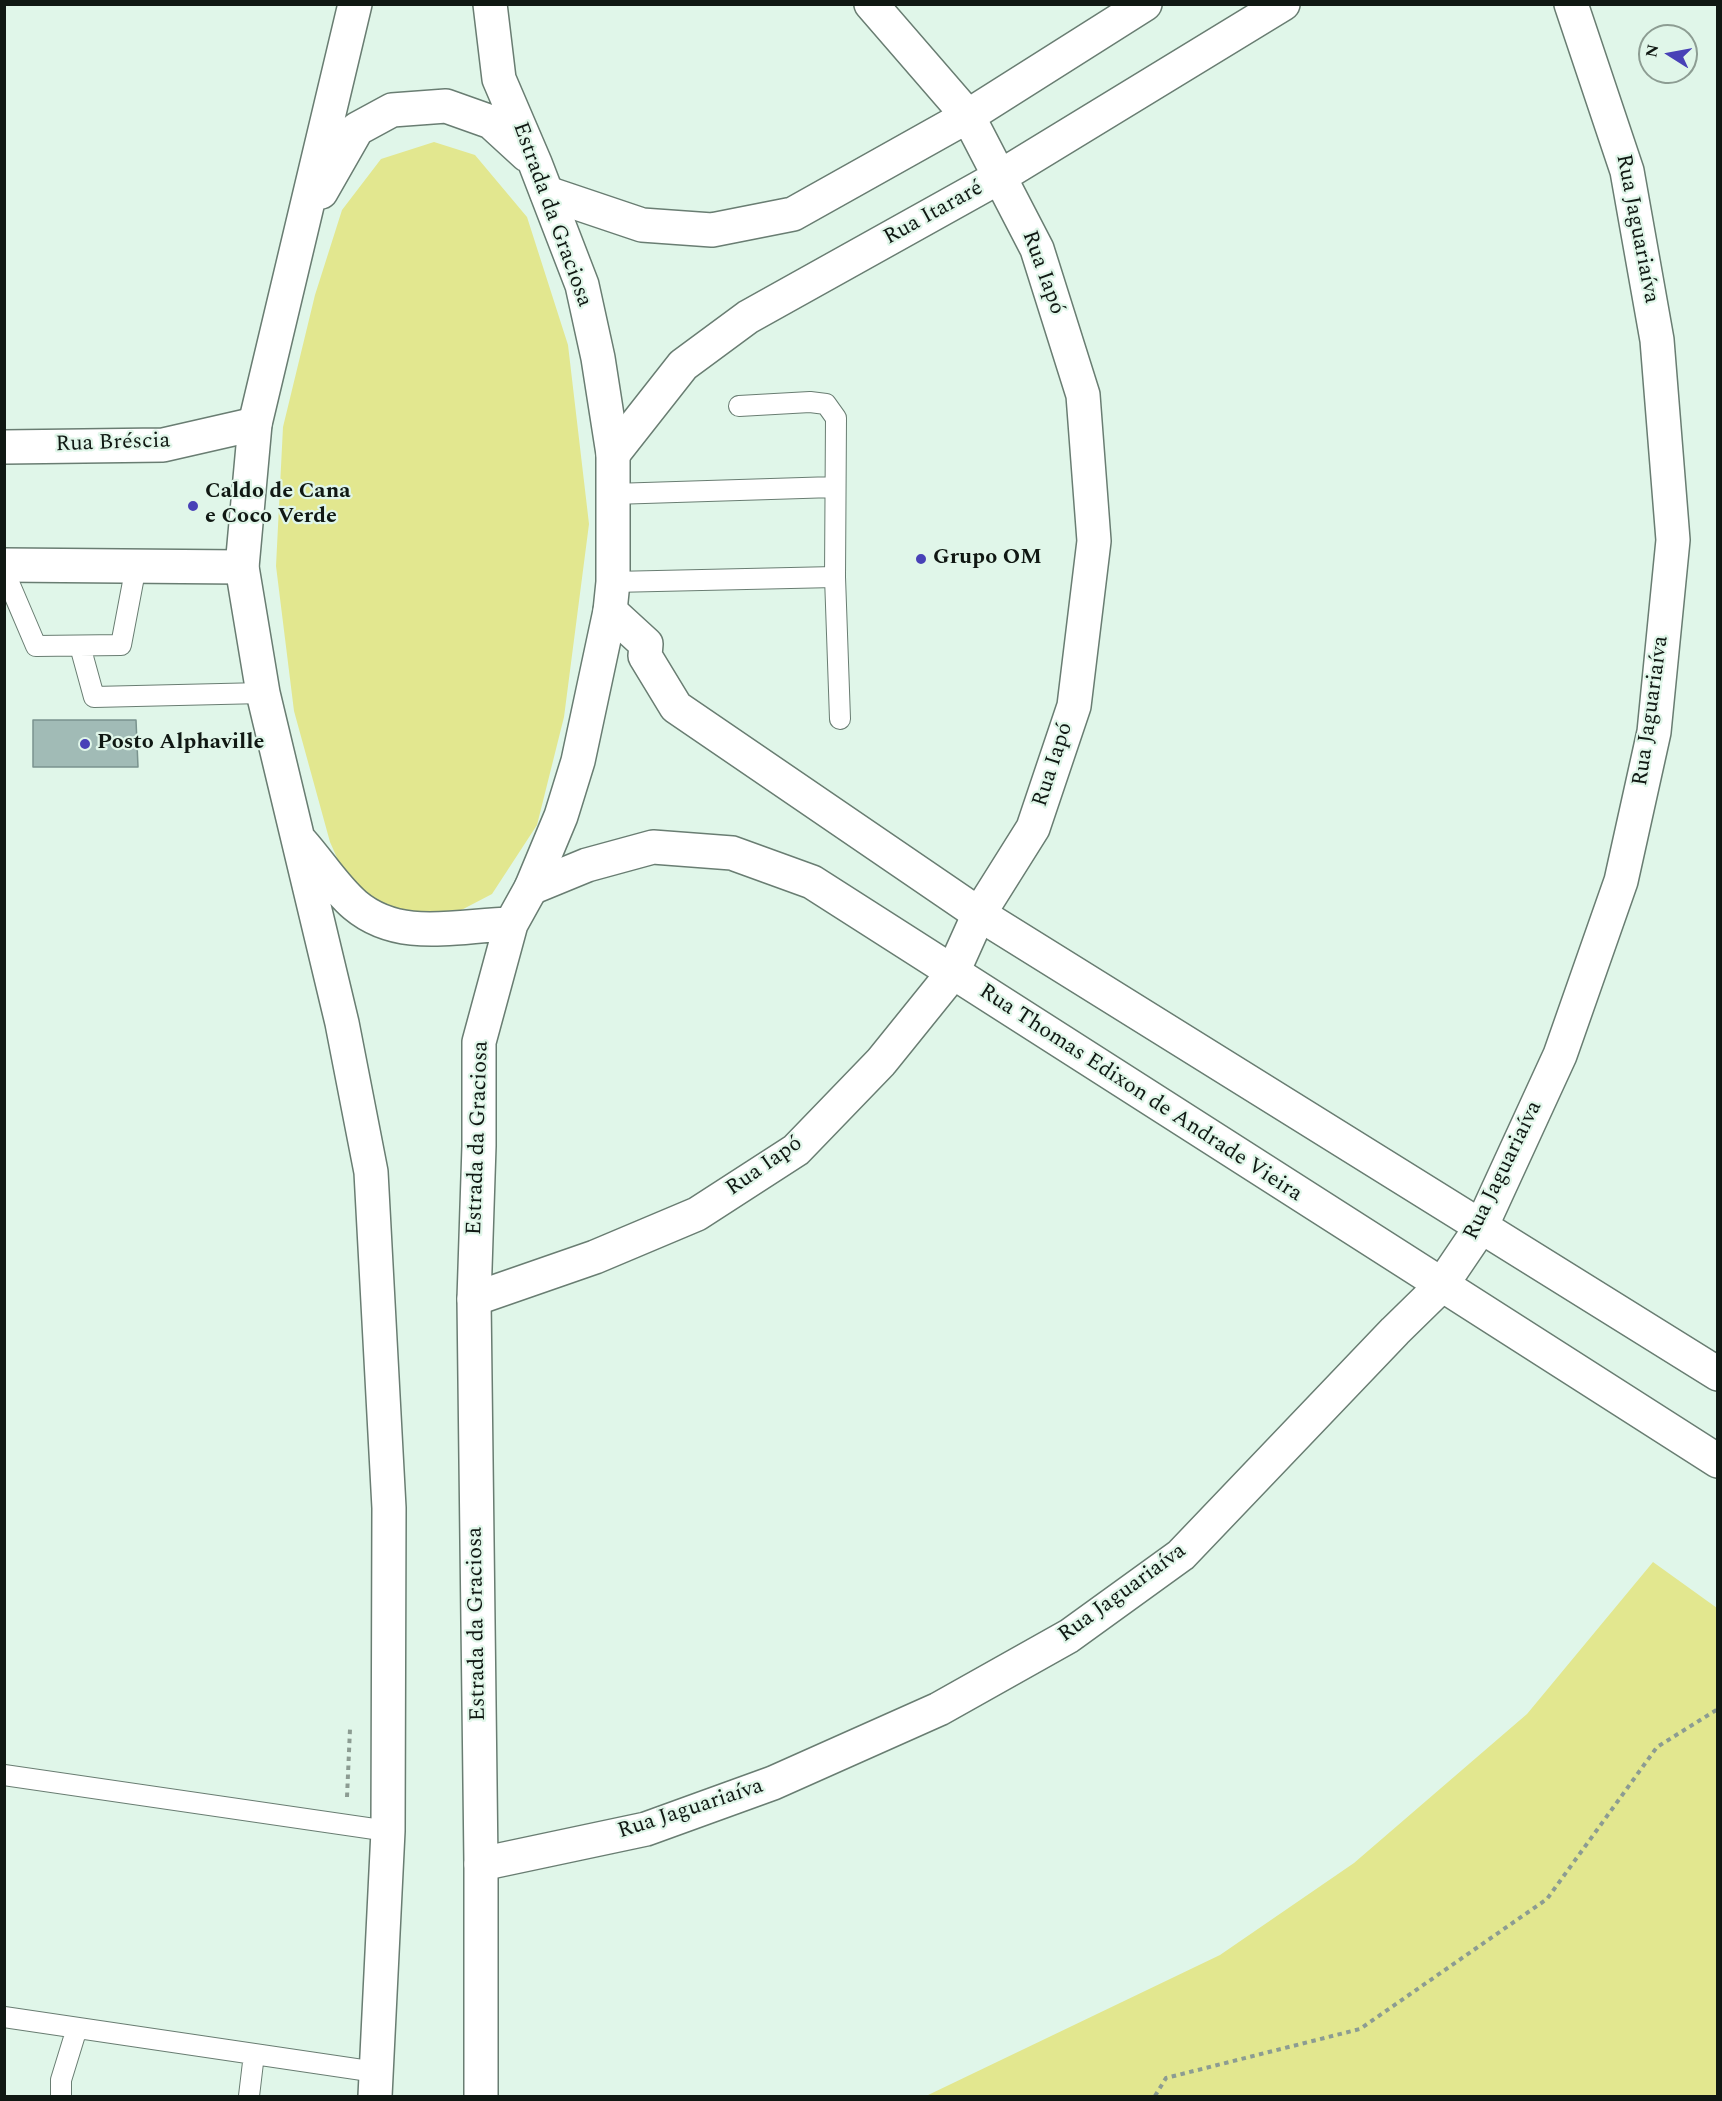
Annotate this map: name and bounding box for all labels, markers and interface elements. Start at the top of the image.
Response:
north arrow [1638,24,1698,84]
text: N [1639,42,1665,60]
street label: Estrada da Graciosa [505,119,597,311]
street label: Rua Jaguariaíva [1609,152,1663,306]
street label: Rua Itararé [880,176,988,252]
street label: Rua Iapó [1015,228,1069,318]
street label: Rua Bréscia [55,429,171,459]
place label: Caldo de Cana e Coco Verde [205,480,351,532]
marker: Caldo de Cana e Coco Verde [186,499,200,513]
place label: Grupo OM [933,546,1042,572]
marker: Grupo OM [914,552,928,566]
street label: Rua Jaguariaíva [1628,634,1676,788]
street label: Rua Iapó [1028,720,1080,810]
place label: Posto Alphaville [97,731,264,757]
marker: Posto Alphaville [78,737,92,751]
street label: Rua Thomas Edixon de Andrade Vieira [973,979,1307,1209]
street label: Estrada da Graciosa [462,1040,496,1236]
street label: Rua Jaguariaíva [1459,1097,1549,1245]
street label: Rua Iapó [722,1131,808,1203]
street label: Estrada da Graciosa [463,1526,493,1722]
street label: Rua Jaguariaíva [1054,1539,1192,1649]
street label: Rua Jaguariaíva [615,1774,767,1846]

